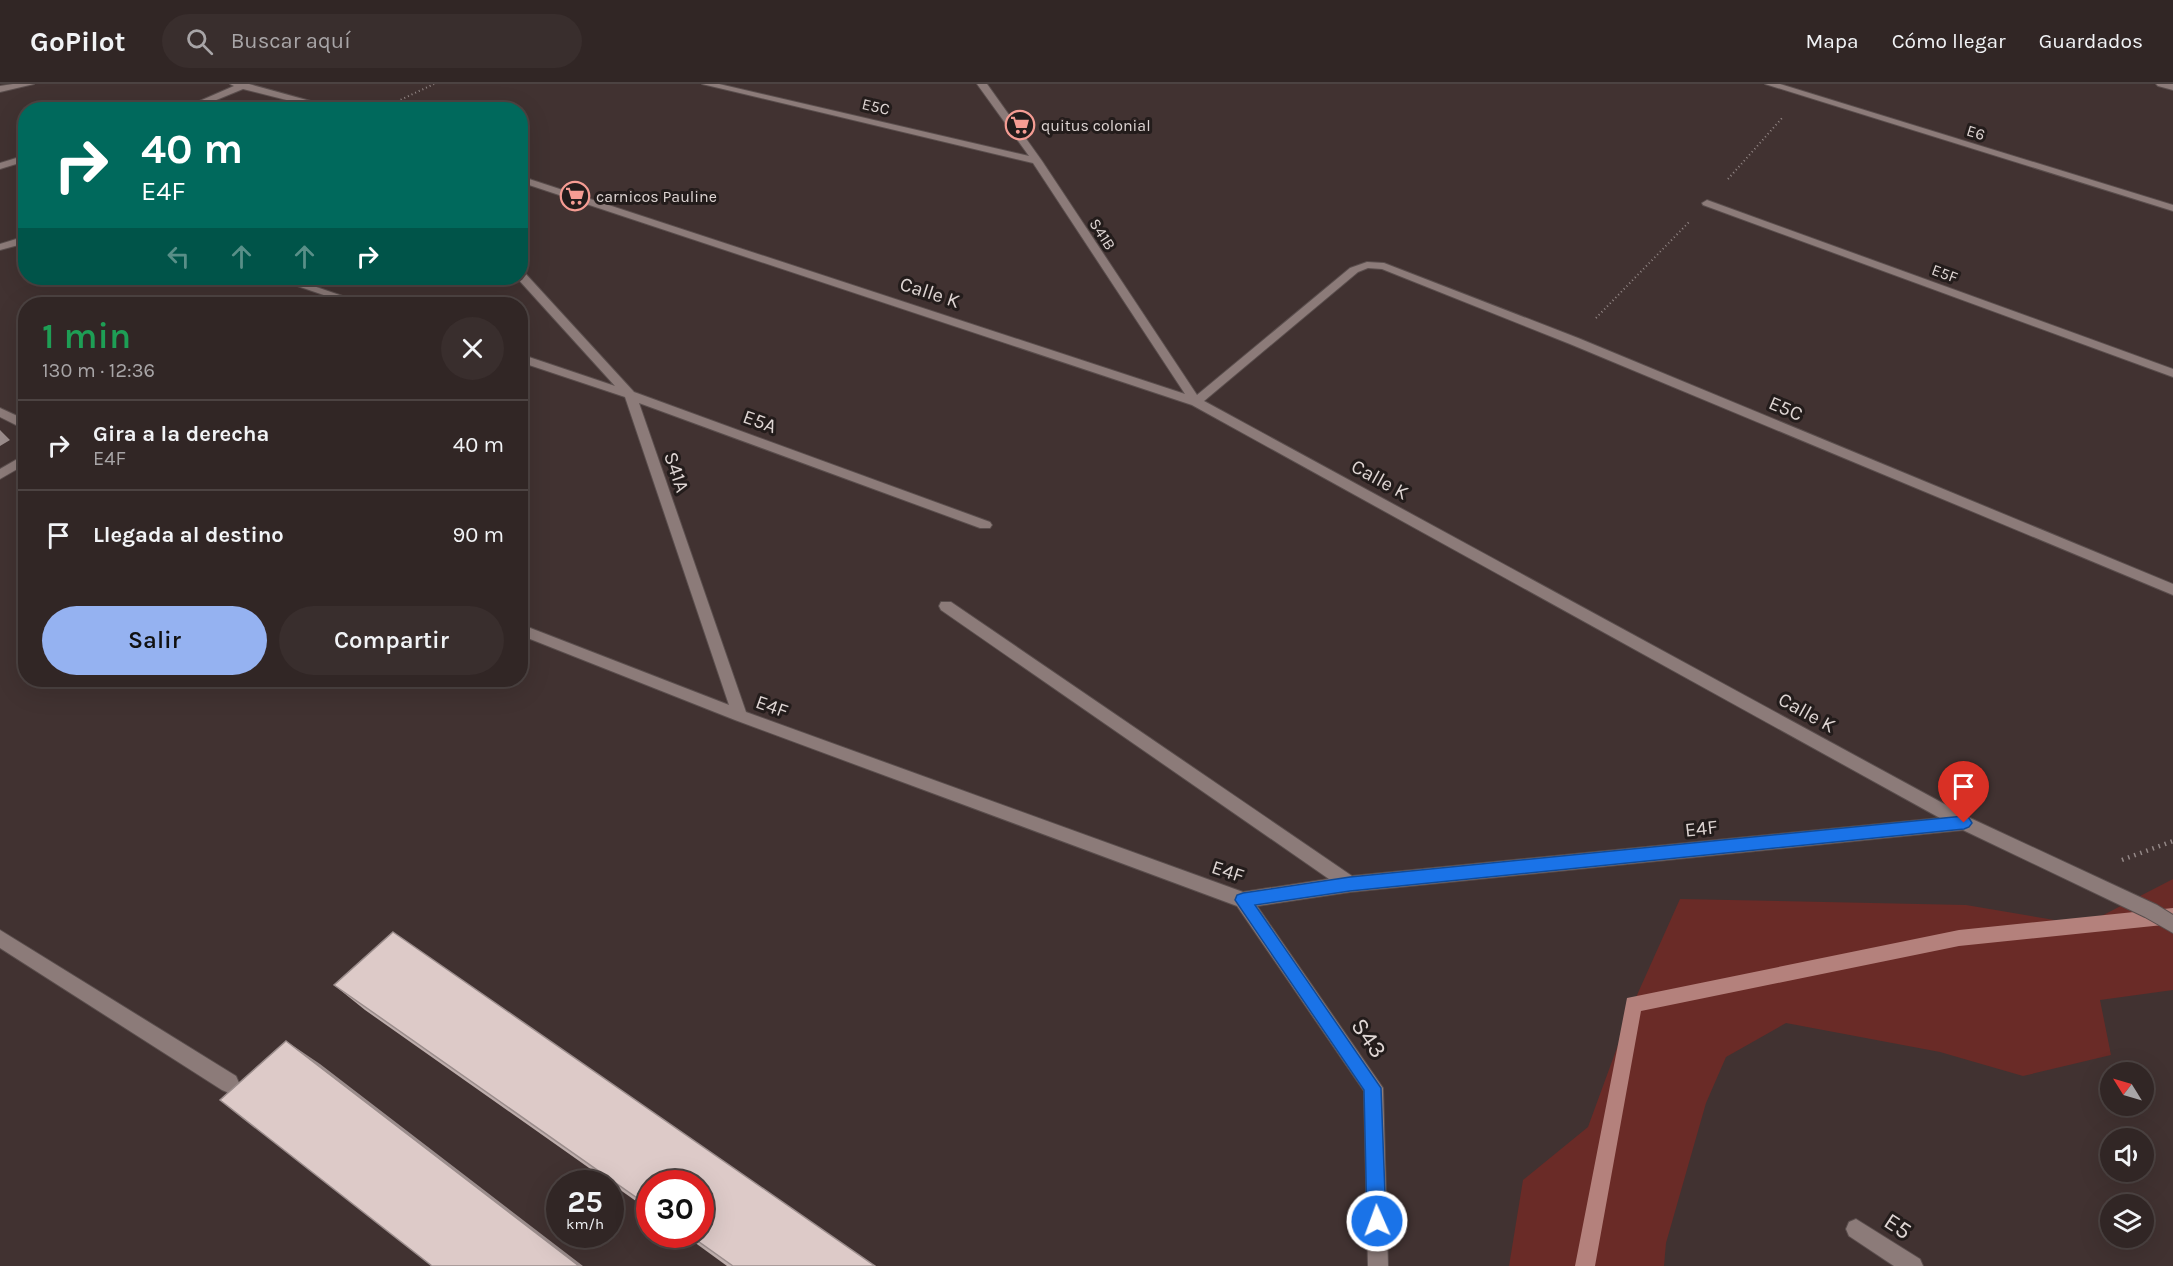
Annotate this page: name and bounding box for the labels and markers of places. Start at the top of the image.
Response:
supermarket icon: quitus colonial [1004,109,1036,141]
place label: quitus colonial [1041,116,1151,135]
supermarket icon: carnicos Pauline [559,180,591,212]
place label: carnicos Pauline [596,187,717,206]
pin [1938,761,1989,823]

